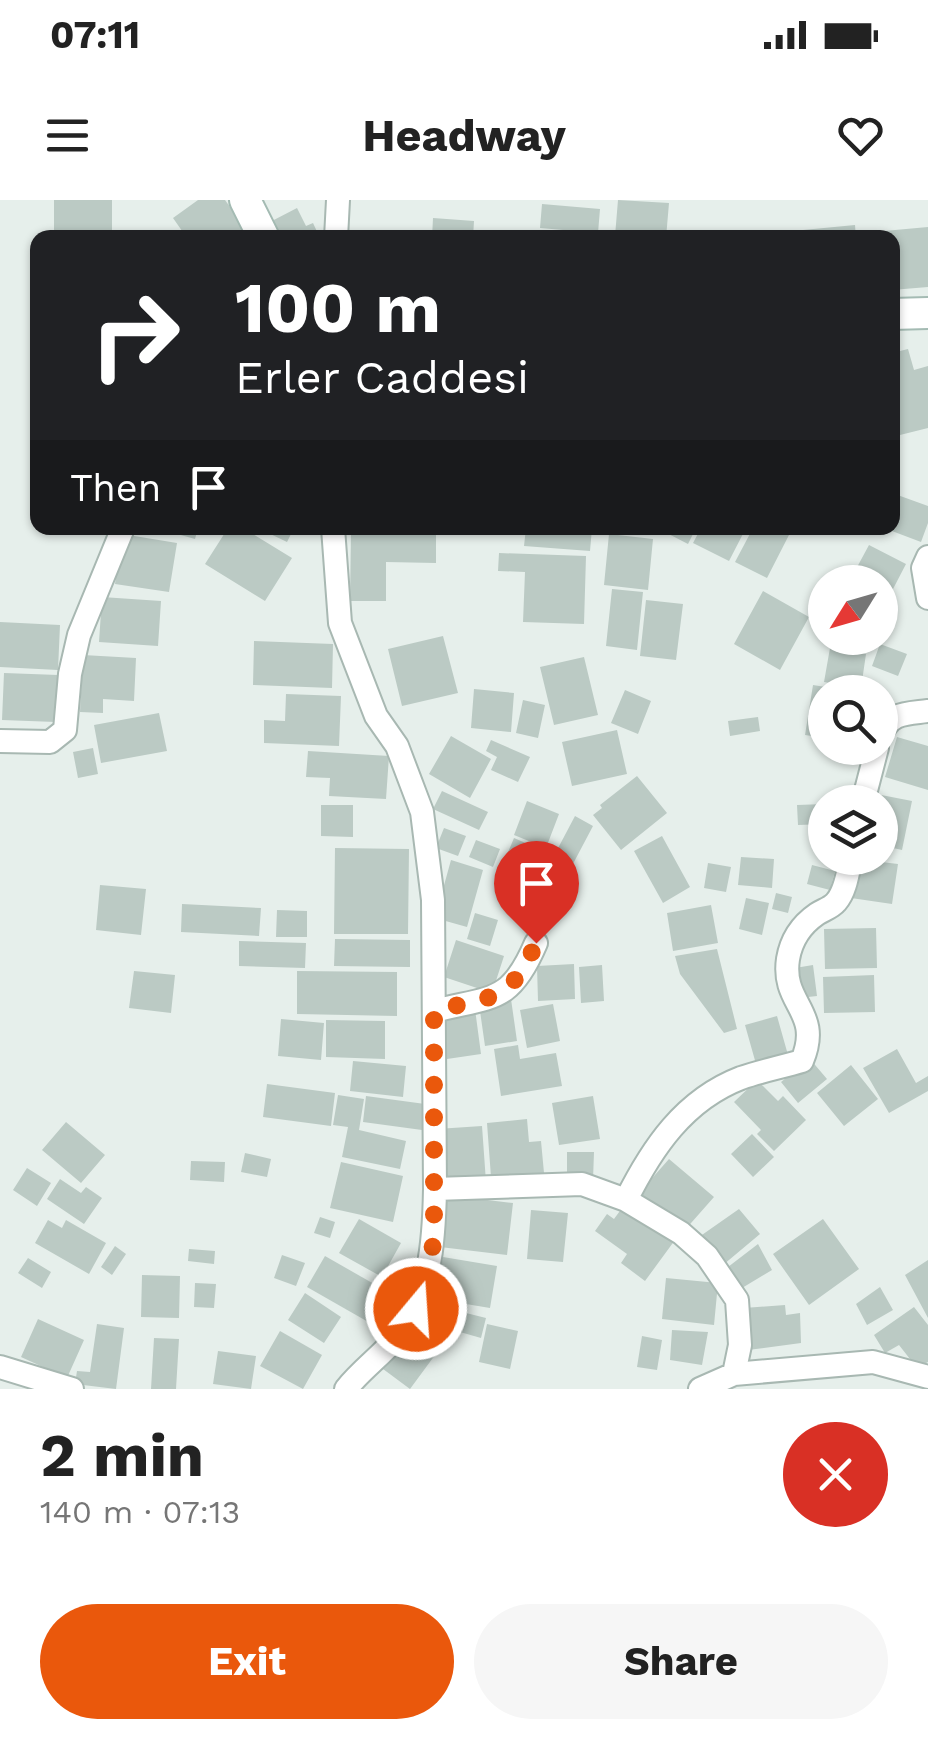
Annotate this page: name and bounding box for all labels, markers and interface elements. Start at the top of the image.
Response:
text: 07:11 [50,13,140,57]
icon: menu [40,108,95,163]
icon: heart [833,108,888,163]
text: Headway [362,109,566,162]
text: 100 m [235,267,441,349]
icon: right [70,270,200,400]
text: Erler Caddesi [235,351,529,404]
icon: arrive [181,460,236,515]
text: Then [70,466,161,510]
north arrow [808,565,898,655]
map controls [808,565,898,875]
button: search [808,675,898,765]
button: layers [808,785,898,875]
pin [494,841,579,944]
icon: arrive [509,856,564,911]
position arrow [364,1257,468,1361]
text: 2 min [40,1420,204,1491]
button: close [783,1422,888,1527]
text: 140 m · 07:13 [40,1493,240,1531]
button: Exit [40,1604,454,1719]
button: Share [474,1604,888,1719]

